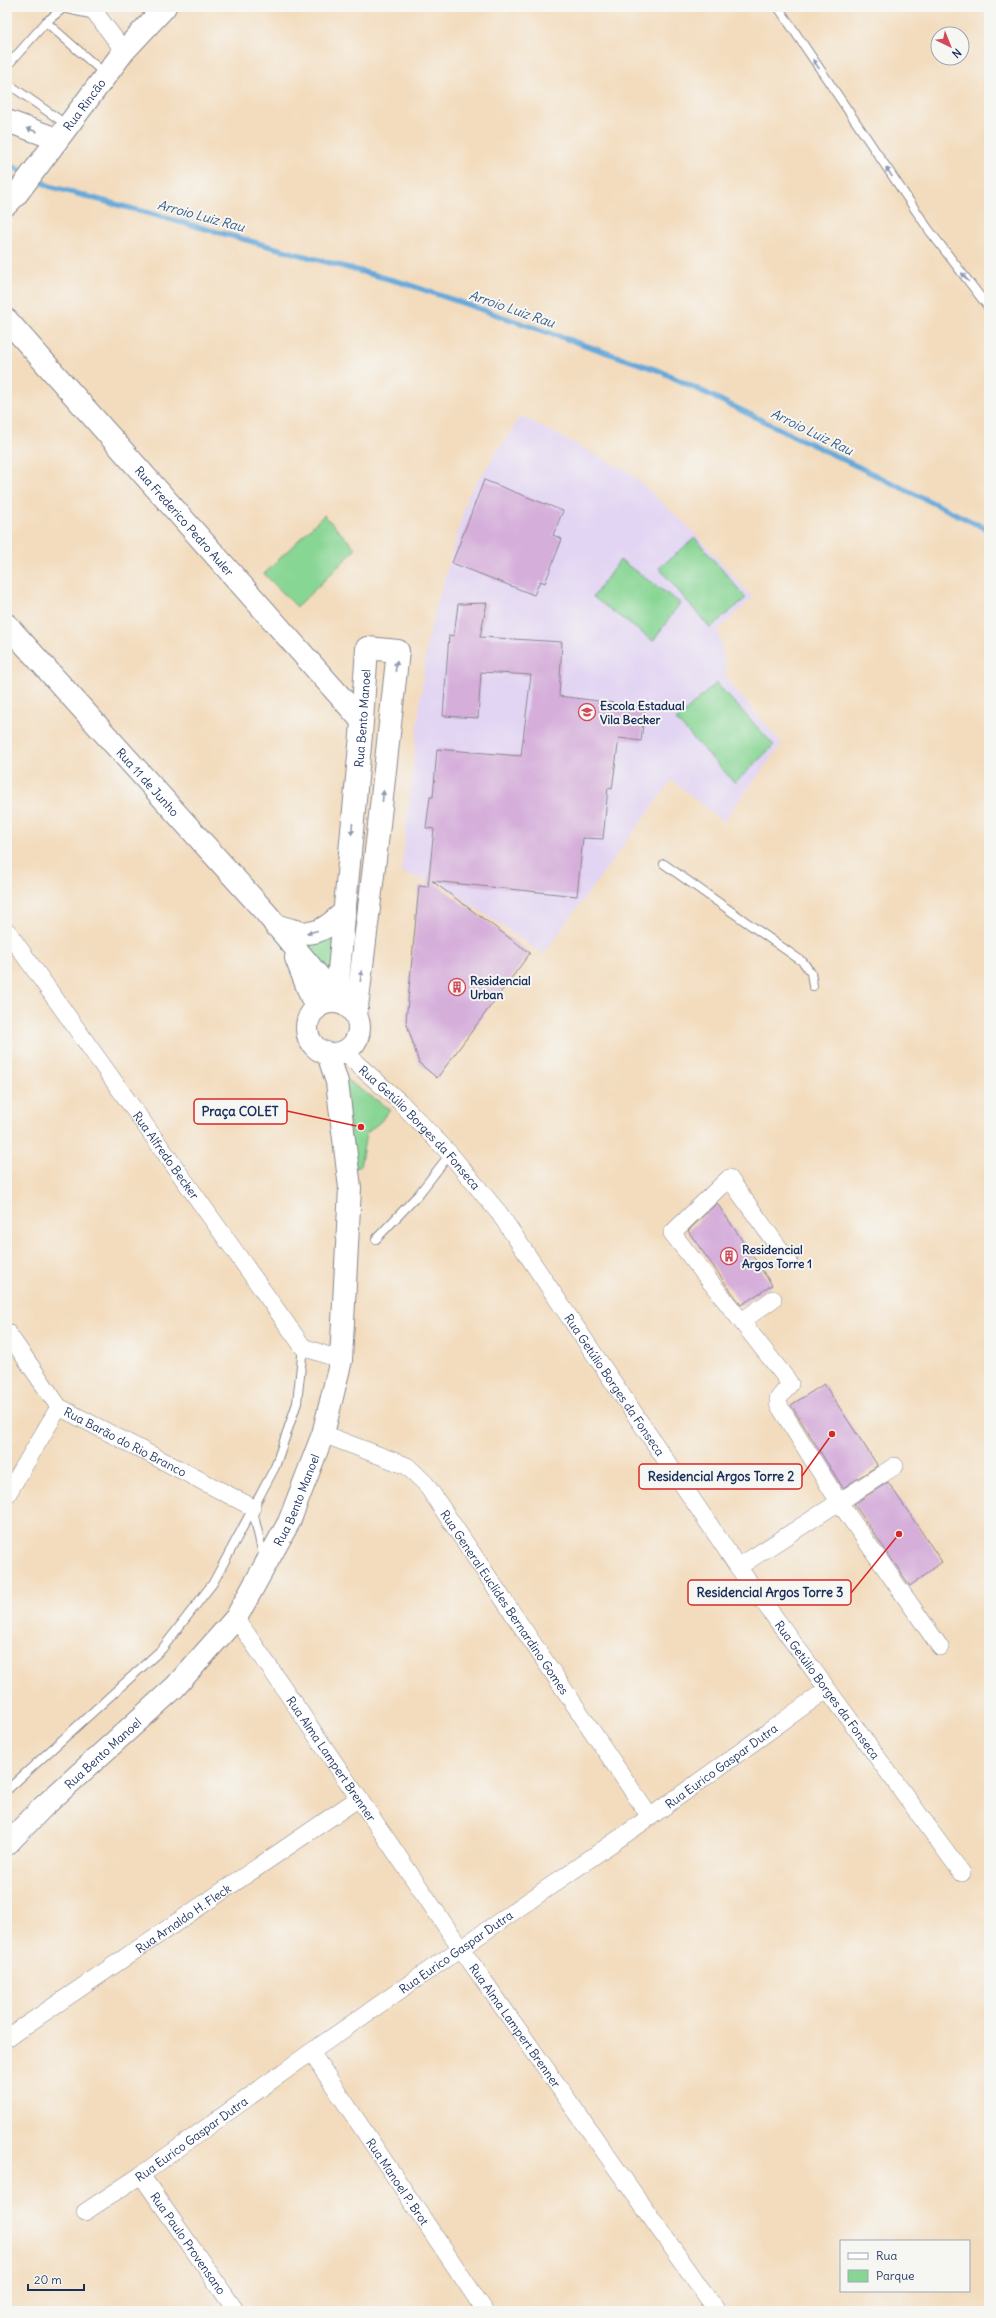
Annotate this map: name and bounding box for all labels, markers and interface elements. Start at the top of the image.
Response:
north arrow [930,26,970,66]
text: N [949,46,964,61]
one-way arrow [813,58,820,70]
street label: Rua Rincão [60,75,108,133]
one-way arrow [26,127,38,133]
one-way arrow [885,166,893,177]
water label: Arroio Luiz Rau [156,196,248,236]
one-way arrow [961,272,969,283]
water label: Arroio Luiz Rau [467,286,558,332]
water label: Arroio Luiz Rau [768,405,857,460]
street label: Rua Frederico Pedro Auler [132,463,237,579]
one-way arrow [393,660,399,672]
street label: Rua Bento Manoel [351,669,373,768]
place label: Escola Estadual Vila Becker [600,698,685,727]
school or university icon: Escola Estadual Vila Becker [577,702,597,722]
street label: Rua 11 de Junho [114,745,183,819]
one-way arrow [379,789,386,802]
one-way arrow [349,823,356,835]
one-way arrow [306,930,318,936]
one-way arrow [357,970,364,982]
place label: Residencial Urban [470,973,531,1002]
building icon: Residencial Urban [447,977,467,997]
street label: Rua Getúlio Borges da Fonseca [356,1062,484,1193]
callout: Praça COLET [194,1099,287,1124]
text: Praça COLET [201,1103,279,1120]
street label: Rua Alfredo Becker [130,1108,203,1202]
place label: Residencial Argos Torre 1 [742,1242,812,1272]
building icon: Residencial Argos Torre 1 [719,1246,739,1266]
street label: Rua Getúlio Borges da Fonseca [562,1311,668,1459]
street label: Rua Barão do Rio Branco [62,1403,189,1479]
street label: Rua Bento Manoel [270,1452,322,1548]
callout: Residencial Argos Torre 2 [639,1464,802,1489]
text: Residencial Argos Torre 2 [648,1468,794,1485]
street label: Rua General Euclídes Bernardino Gomes [438,1507,573,1697]
callout: Residencial Argos Torre 3 [688,1580,851,1605]
text: Residencial Argos Torre 3 [697,1584,843,1601]
street label: Rua Getúlio Borges da Fonseca [772,1617,883,1762]
street label: Rua Alma Lampert Brenner [284,1693,380,1824]
street label: Rua Bento Manoel [61,1714,144,1792]
street label: Rua Eurico Gaspar Dutra [662,1720,780,1811]
street label: Rua Arnaldo H. Fleck [132,1880,234,1956]
street label: Rua Eurico Gaspar Dutra [396,1907,516,1996]
street label: Rua Alma Lampert Brenner [467,1961,564,2090]
street label: Rua Eurico Gaspar Dutra [132,2093,250,2184]
street label: Rua Manoel P. Brot [364,2135,432,2228]
street label: Rua Paulo Provensano [148,2189,230,2297]
legend [840,2240,970,2292]
text: Rua [876,2248,898,2263]
scale bar [28,2266,84,2292]
text: Parque [876,2268,915,2283]
text: 20 m [34,2272,62,2287]

